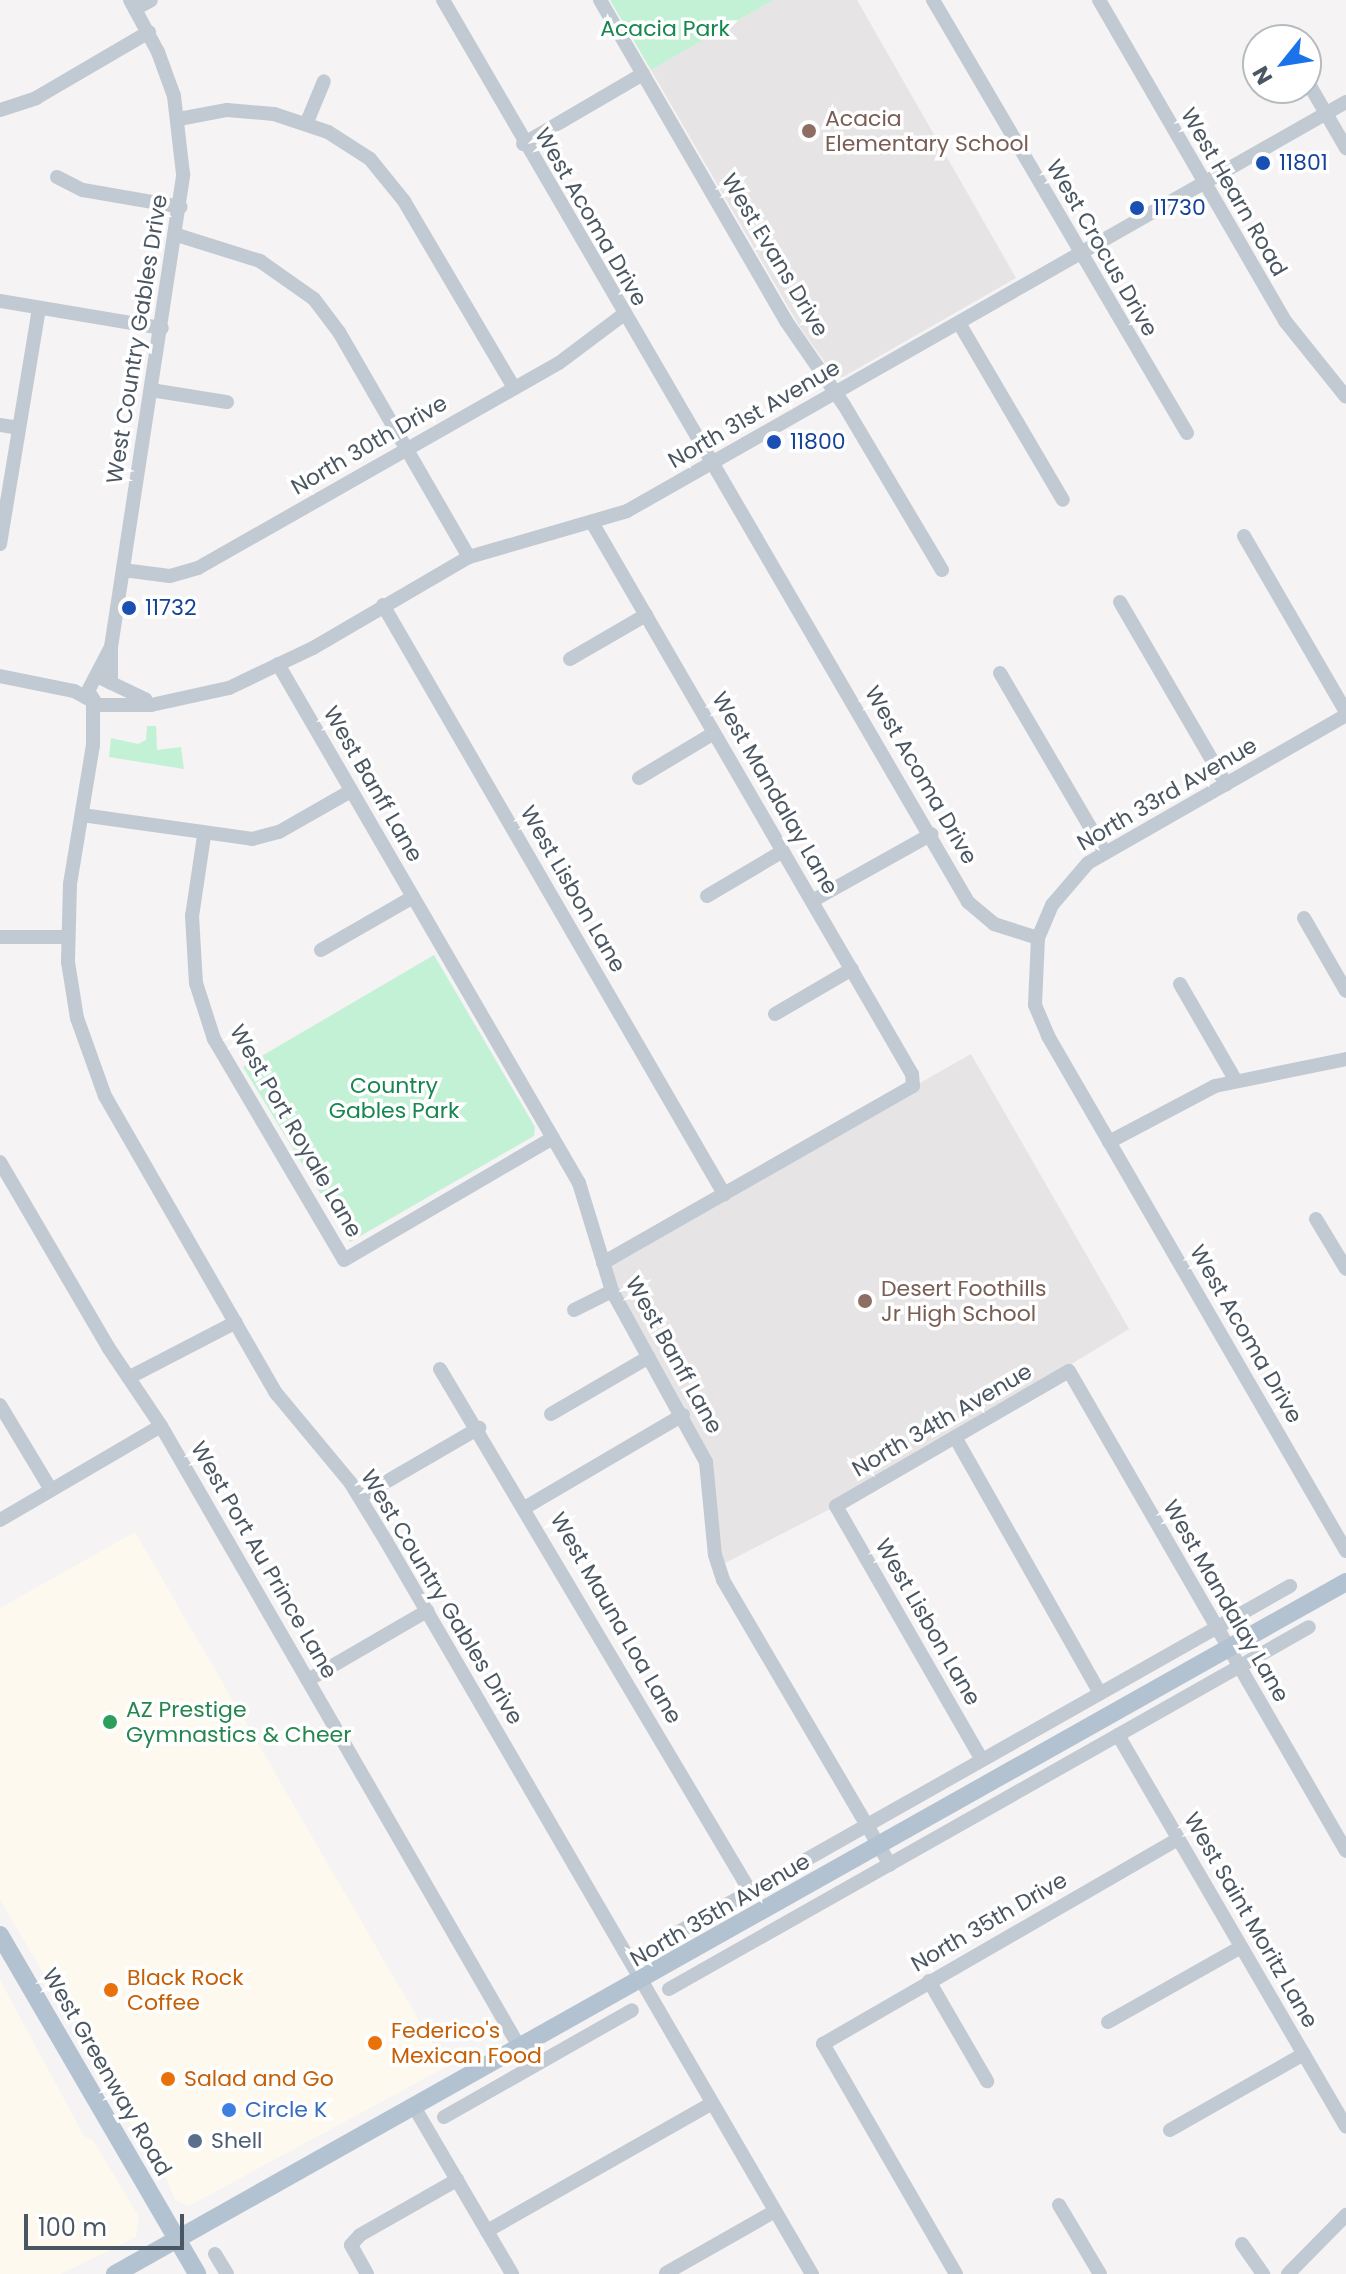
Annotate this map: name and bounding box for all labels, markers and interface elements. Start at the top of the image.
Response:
park label: Acacia Park [600,16,730,42]
north arrow [1242,24,1322,104]
text: N [1245,60,1280,90]
street label: West Hearn Road [1175,103,1293,281]
place label: Acacia Elementary School [825,105,1029,156]
marker: Acacia Elementary School [800,122,818,140]
street label: West Acoma Drive [529,123,653,311]
place label: 11801 [1279,150,1328,176]
marker: 11801 [1254,154,1272,172]
street label: West Crocus Drive [1041,155,1163,341]
street label: West Evans Drive [716,169,834,341]
street label: West Country Gables Drive [101,192,173,486]
place label: 11730 [1153,195,1206,221]
marker: 11730 [1128,199,1146,217]
street label: North 31st Avenue [664,354,844,474]
street label: North 30th Drive [286,390,452,500]
place label: 11800 [790,429,846,455]
marker: 11800 [765,433,783,451]
place label: 11732 [145,595,197,621]
marker: 11732 [120,599,138,617]
street label: West Acoma Drive [859,681,983,869]
street label: West Mandalay Lane [706,687,844,899]
street label: West Banff Lane [318,701,428,867]
street label: North 33rd Avenue [1072,732,1262,856]
street label: West Lisbon Lane [515,801,631,977]
street label: West Port Royale Lane [224,1020,368,1242]
park label: Country Gables Park [329,1072,459,1124]
street label: West Acoma Drive [1184,1240,1308,1428]
street label: West Banff Lane [620,1272,728,1438]
place label: Desert Foothills Jr High School [881,1275,1046,1326]
marker: Desert Foothills Jr High School [856,1292,874,1310]
street label: North 34th Avenue [847,1358,1037,1482]
street label: West Port Au Prince Lane [185,1437,343,1683]
street label: West Country Gables Drive [355,1465,529,1729]
street label: West Mandalay Lane [1157,1495,1295,1707]
street label: West Mauna Loa Lane [545,1508,687,1728]
street label: West Lisbon Lane [870,1534,986,1710]
place label: AZ Prestige Gymnastics & Cheer [126,1696,351,1748]
marker: AZ Prestige Gymnastics & Cheer [101,1713,119,1731]
street label: West Saint Moritz Lane [1179,1808,1323,2032]
street label: North 35th Avenue [625,1848,815,1972]
street label: North 35th Drive [906,1867,1072,1977]
street label: West Greenway Road [37,1963,177,2181]
place label: Black Rock Coffee [127,1964,243,2016]
marker: Black Rock Coffee [102,1981,120,1999]
place label: Federico's Mexican Food [391,2017,542,2068]
marker: Federico's Mexican Food [366,2034,384,2052]
place label: Salad and Go [184,2066,334,2092]
marker: Salad and Go [159,2070,177,2088]
place label: Circle K [245,2097,327,2123]
marker: Circle K [220,2101,238,2119]
place label: Shell [211,2128,262,2154]
marker: Shell [186,2132,204,2150]
scale bar [28,2198,188,2248]
text: 100 m [38,2211,107,2244]

